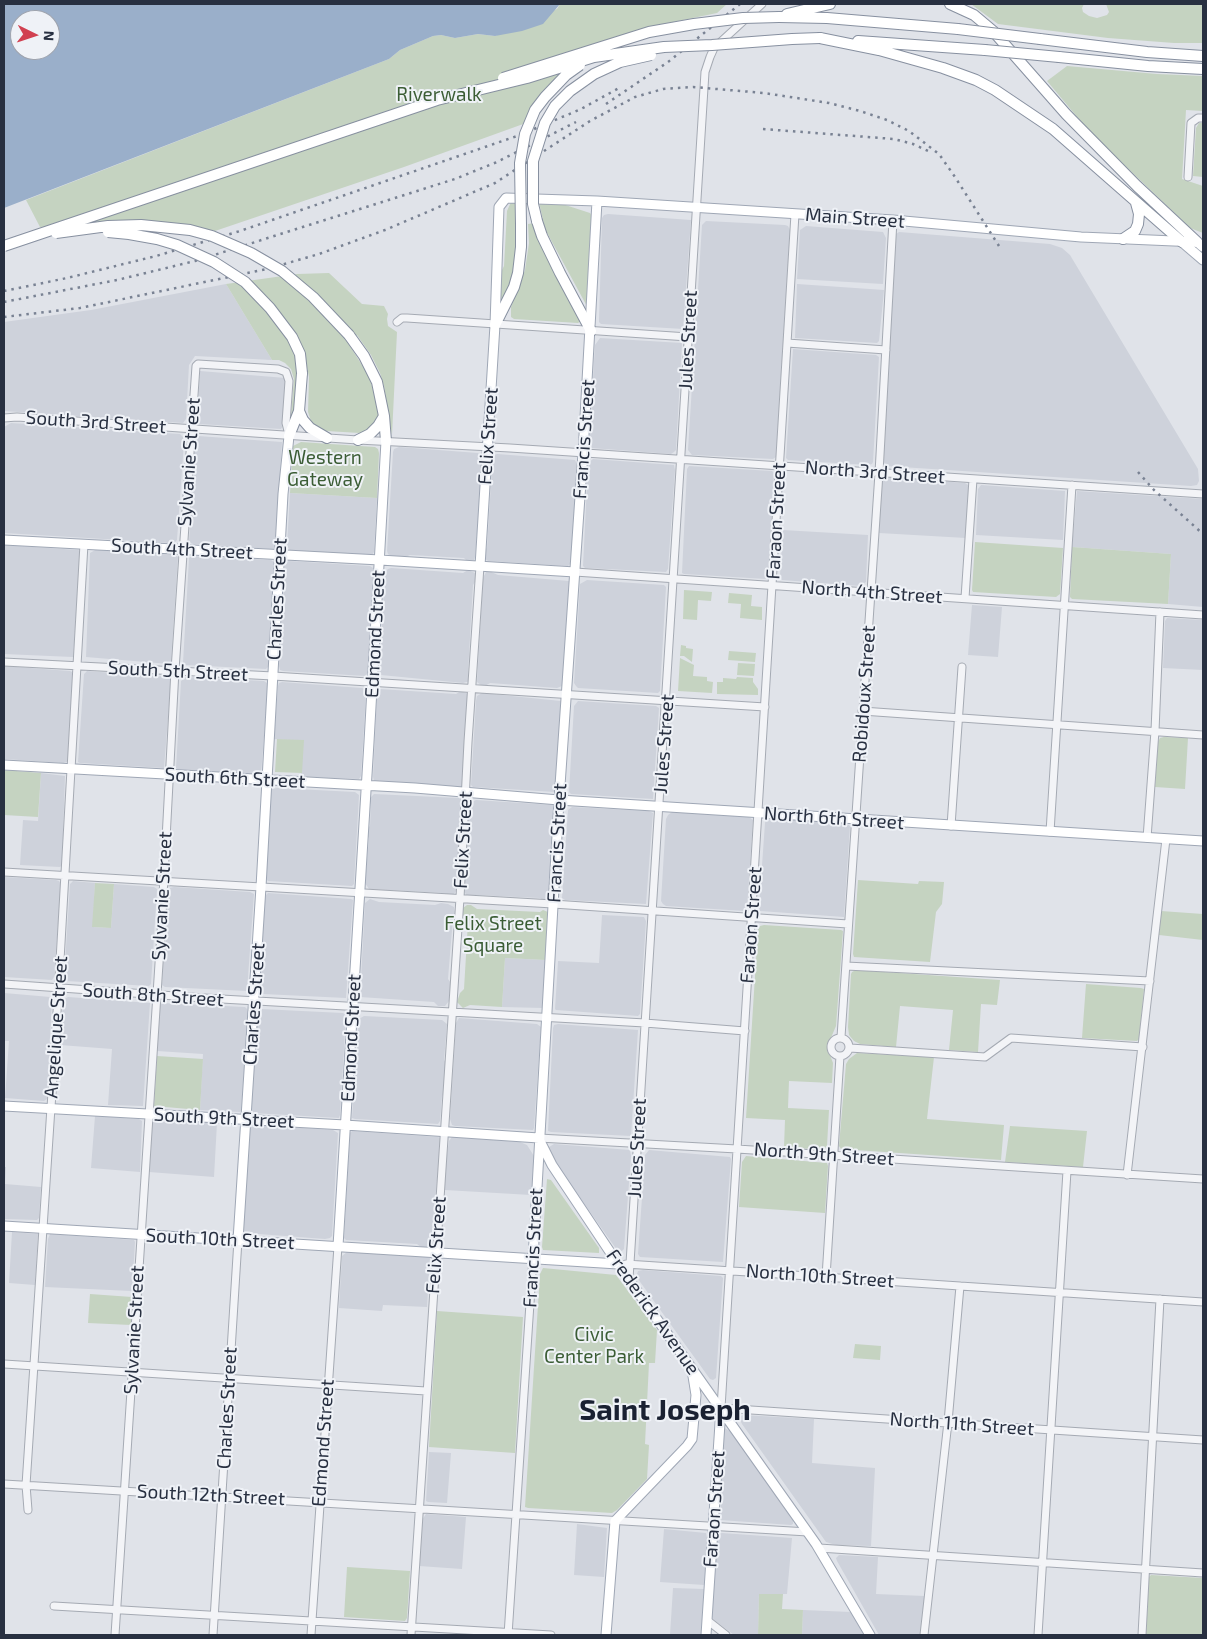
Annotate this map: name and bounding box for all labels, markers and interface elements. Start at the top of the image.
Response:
north arrow [10,10,60,60]
text: N [41,30,58,42]
park label: Riverwalk [396,84,482,106]
street label: Main Street [804,203,906,233]
street label: Jules Street [674,290,702,390]
street label: Francis Street [568,379,600,499]
street label: Felix Street [473,387,503,485]
street label: Sylvanie Street [173,397,205,527]
street label: South 3rd Street [25,406,167,438]
park label: Western Gateway [287,447,363,491]
street label: North 3rd Street [804,456,946,488]
street label: Faraon Street [762,462,790,580]
street label: South 4th Street [111,534,253,564]
street label: Charles Street [262,537,292,661]
street label: Edmond Street [360,570,390,698]
street label: North 4th Street [801,576,943,608]
street label: Robidoux Street [848,625,880,763]
street label: South 5th Street [107,656,249,686]
street label: Jules Street [649,693,679,795]
street label: South 6th Street [164,763,306,793]
street label: Francis Street [542,783,572,903]
street label: Felix Street [449,791,477,889]
street label: North 6th Street [763,802,905,834]
street label: Sylvanie Street [147,831,177,961]
street label: Faraon Street [736,866,766,984]
park label: Felix Street Square [444,913,542,957]
street label: Charles Street [238,942,270,1066]
street label: Angelique Street [40,955,72,1099]
street label: Edmond Street [336,974,366,1102]
street label: South 8th Street [82,979,224,1011]
street label: Jules Street [623,1098,651,1198]
street label: South 9th Street [153,1103,295,1133]
street label: North 9th Street [753,1138,895,1170]
street label: Francis Street [518,1188,548,1308]
street label: Felix Street [421,1196,451,1294]
street label: South 10th Street [145,1224,295,1254]
street label: Frederick Avenue [601,1245,705,1379]
street label: North 10th Street [745,1259,895,1293]
street label: Sylvanie Street [119,1265,149,1395]
park label: Civic Center Park [544,1324,644,1368]
street label: Charles Street [212,1346,242,1470]
street label: Edmond Street [307,1378,339,1508]
district label: Saint Joseph [579,1393,751,1427]
street label: North 11th Street [889,1408,1035,1440]
street label: Faraon Street [699,1450,729,1568]
street label: South 12th Street [136,1480,286,1510]

